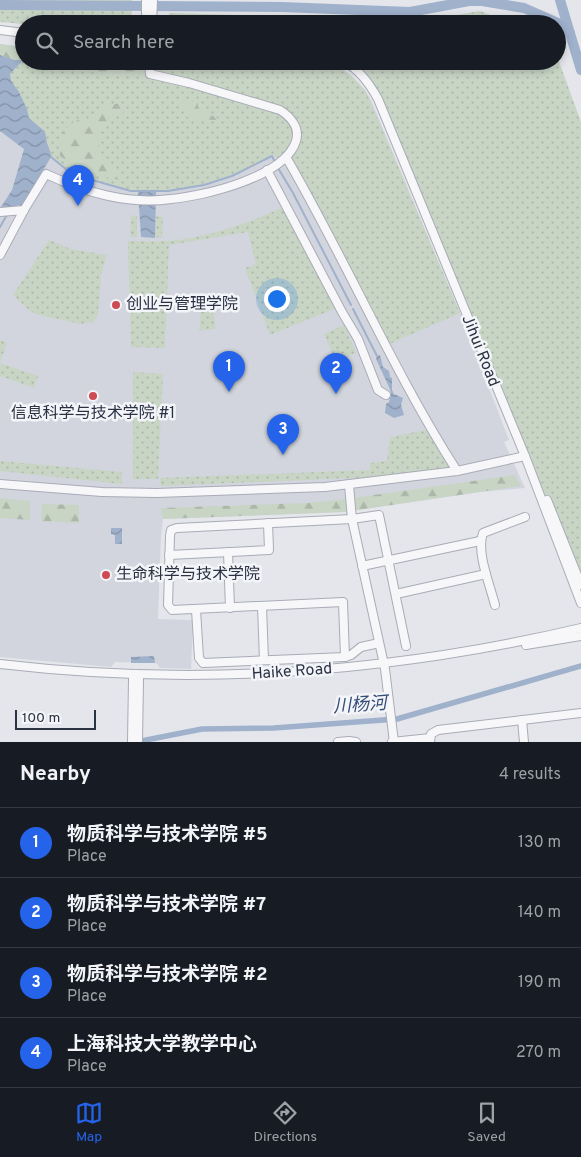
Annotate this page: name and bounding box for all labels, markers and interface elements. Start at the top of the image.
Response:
search box [15,15,566,70]
icon: search [33,29,61,57]
text: Search here [73,31,175,55]
pin: 4 [62,165,94,206]
your location [264,286,290,312]
place label: 创业与管理学院 [126,295,238,315]
marker: 创业与管理学院 [110,299,122,311]
street label: Jihui Road [457,312,503,390]
pin: 1 [213,351,245,392]
pin: 2 [320,353,352,394]
marker: 信息科学与技术学院 #1 [87,390,99,402]
place label: 信息科学与技术学院 #1 [11,404,175,424]
pin: 3 [267,414,299,455]
place label: 生命科学与技术学院 [116,565,260,585]
marker: 生命科学与技术学院 [100,569,112,581]
street label: Haike Road [251,659,333,685]
water label: 川杨河 [332,692,391,719]
scale bar [15,707,96,730]
text: 100 m [22,710,60,727]
text: Nearby [20,761,91,788]
text: 4 results [499,765,561,785]
text: 物质科学与技术学院 #5 [67,823,268,847]
text: 1 [33,833,39,853]
text: 130 m [518,833,561,853]
text: Place [67,847,107,867]
text: 物质科学与技术学院 #7 [67,893,266,917]
text: 2 [31,903,41,923]
text: 140 m [518,903,561,923]
text: Place [67,917,107,937]
text: 物质科学与技术学院 #2 [67,963,268,987]
text: 3 [31,973,41,993]
text: 190 m [518,973,561,993]
text: Place [67,987,107,1007]
text: 上海科技大学教学中心 [67,1033,257,1057]
text: 4 [31,1043,41,1063]
text: 270 m [516,1043,561,1063]
text: Place [67,1057,107,1077]
tab: Map [75,1099,103,1146]
tab: Directions [253,1099,317,1146]
tab: Saved [467,1099,506,1146]

